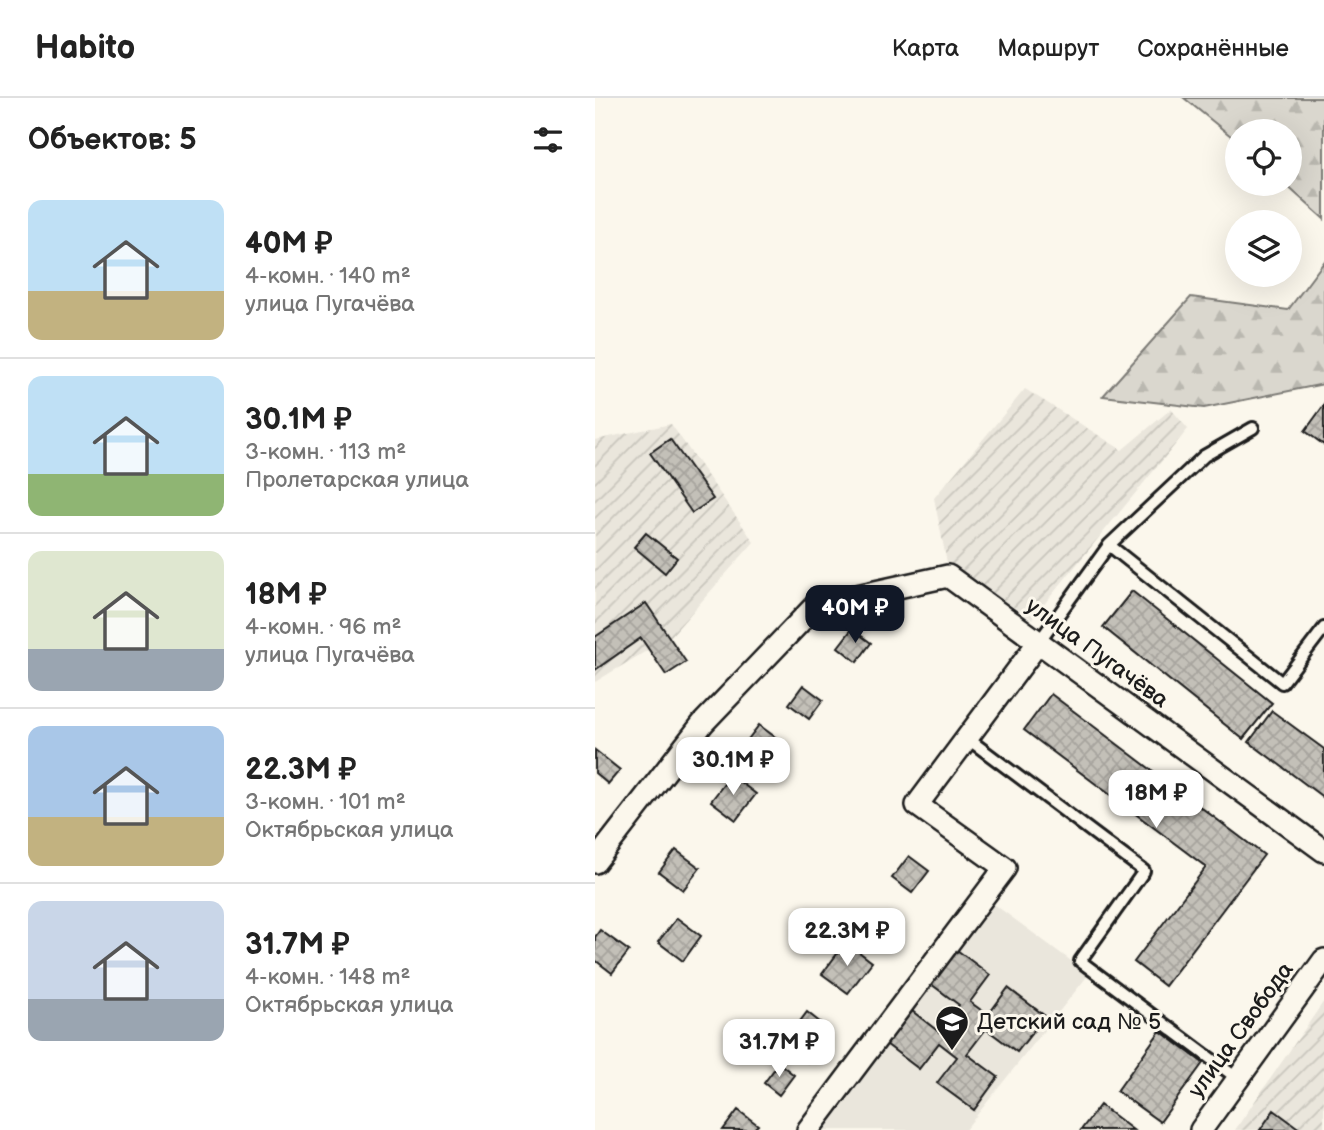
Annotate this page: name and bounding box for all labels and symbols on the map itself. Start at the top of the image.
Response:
pin: 40M ₽ [806,586,904,645]
street label: улица Пугачёва [1020,592,1174,714]
pin: 30.1M ₽ [668,738,798,797]
pin: 18M ₽ [1107,770,1205,830]
pin: 22.3M ₽ [782,908,912,968]
street label: улица Свобода [1182,956,1300,1103]
school or university icon: Детский сад № 5 [933,1003,971,1052]
place label: Детский сад № 5 [977,1008,1161,1036]
pin: 31.7M ₽ [714,1020,844,1079]

